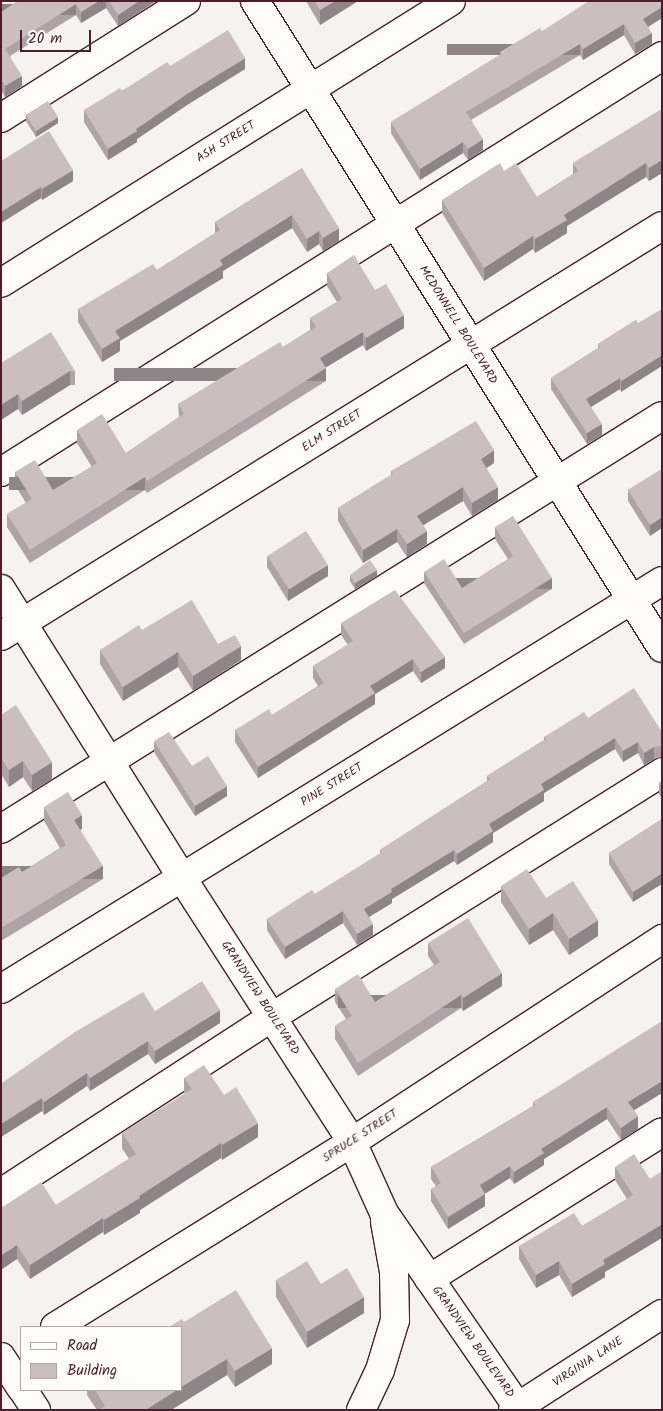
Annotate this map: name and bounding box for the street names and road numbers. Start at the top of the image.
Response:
street label: ASH STREET [194,118,258,166]
street label: MCDONNELL BOULEVARD [416,263,500,387]
street label: ELM STREET [299,407,365,455]
street label: PINE STREET [298,760,366,810]
street label: GRANDVIEW BOULEVARD [218,938,302,1058]
street label: SPRUCE STREET [320,1106,400,1166]
street label: GRANDVIEW BOULEVARD [429,1283,517,1401]
street label: VIRGINIA LANE [550,1334,626,1390]

